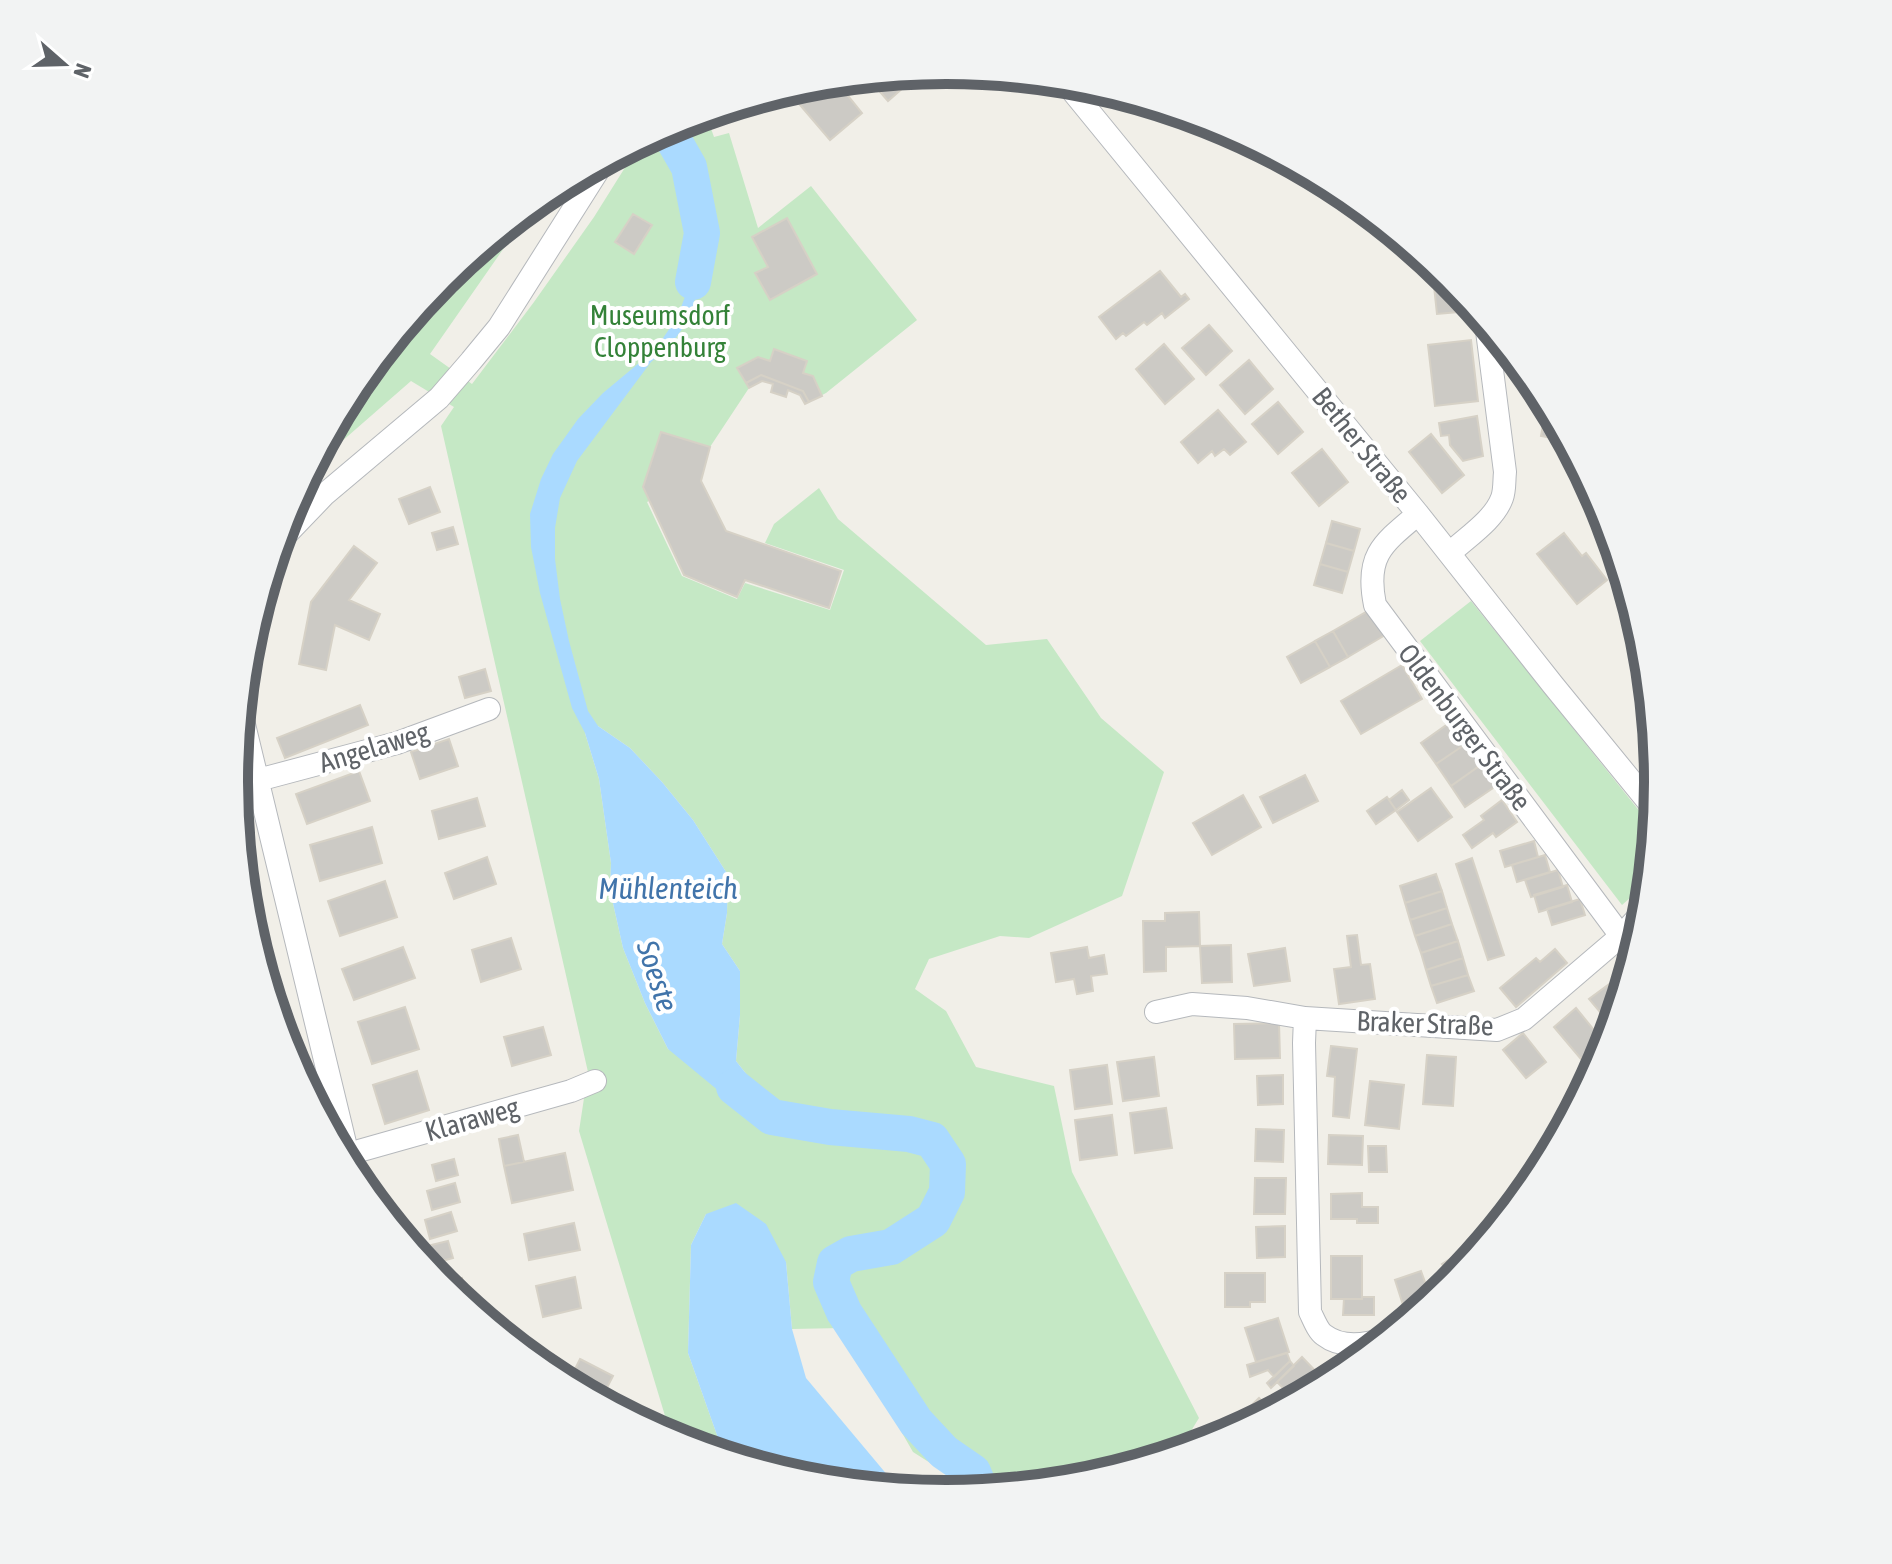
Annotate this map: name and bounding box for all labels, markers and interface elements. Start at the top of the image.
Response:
north arrow [24,24,104,104]
text: N [68,60,97,81]
park label: Museumsdorf Cloppenburg [590,299,731,363]
street label: Bether Straße [1306,381,1418,509]
street label: Oldenburger Straße [1392,638,1538,816]
street label: Angelaweg [315,715,433,779]
water label: Mühlenteich [598,871,738,905]
water label: Soeste [630,935,685,1016]
street label: Braker Straße [1356,1005,1494,1041]
street label: Klaraweg [421,1090,523,1148]

